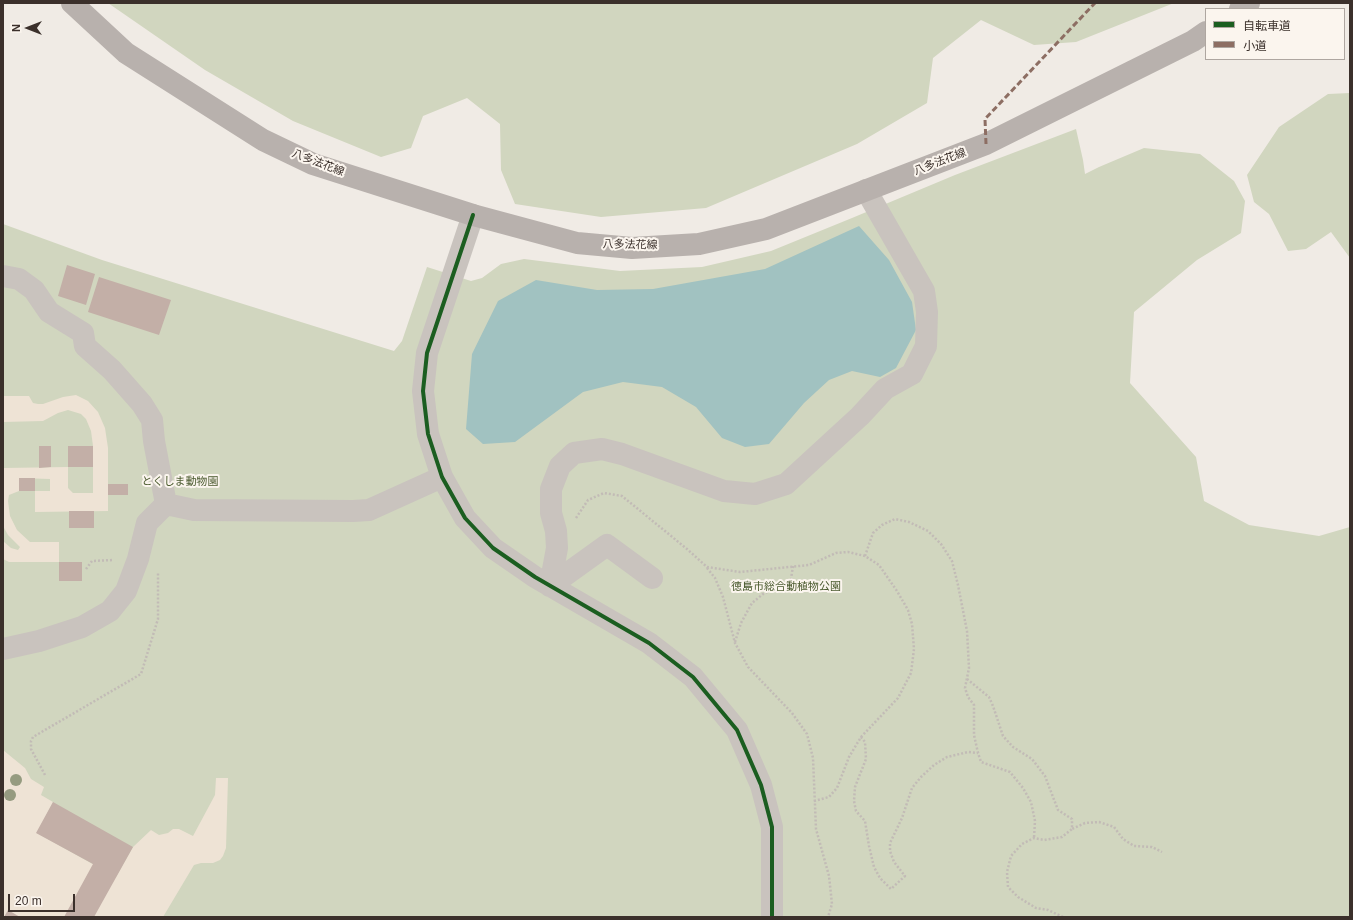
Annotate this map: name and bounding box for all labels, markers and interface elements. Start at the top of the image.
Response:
north arrow [8,8,48,48]
legend [1205,8,1345,60]
text: 自転車道 [1243,19,1291,33]
text: N [10,24,22,32]
text: 小道 [1243,39,1267,53]
street label: 八多法花線 [912,146,968,178]
street label: 八多法花線 [290,147,346,179]
street label: 八多法花線 [602,238,658,252]
park label: とくしま動物園 [142,475,218,489]
park label: 徳島市総合動植物公園 [731,580,841,594]
scale bar [10,886,77,912]
text: 20 m [15,894,42,908]

